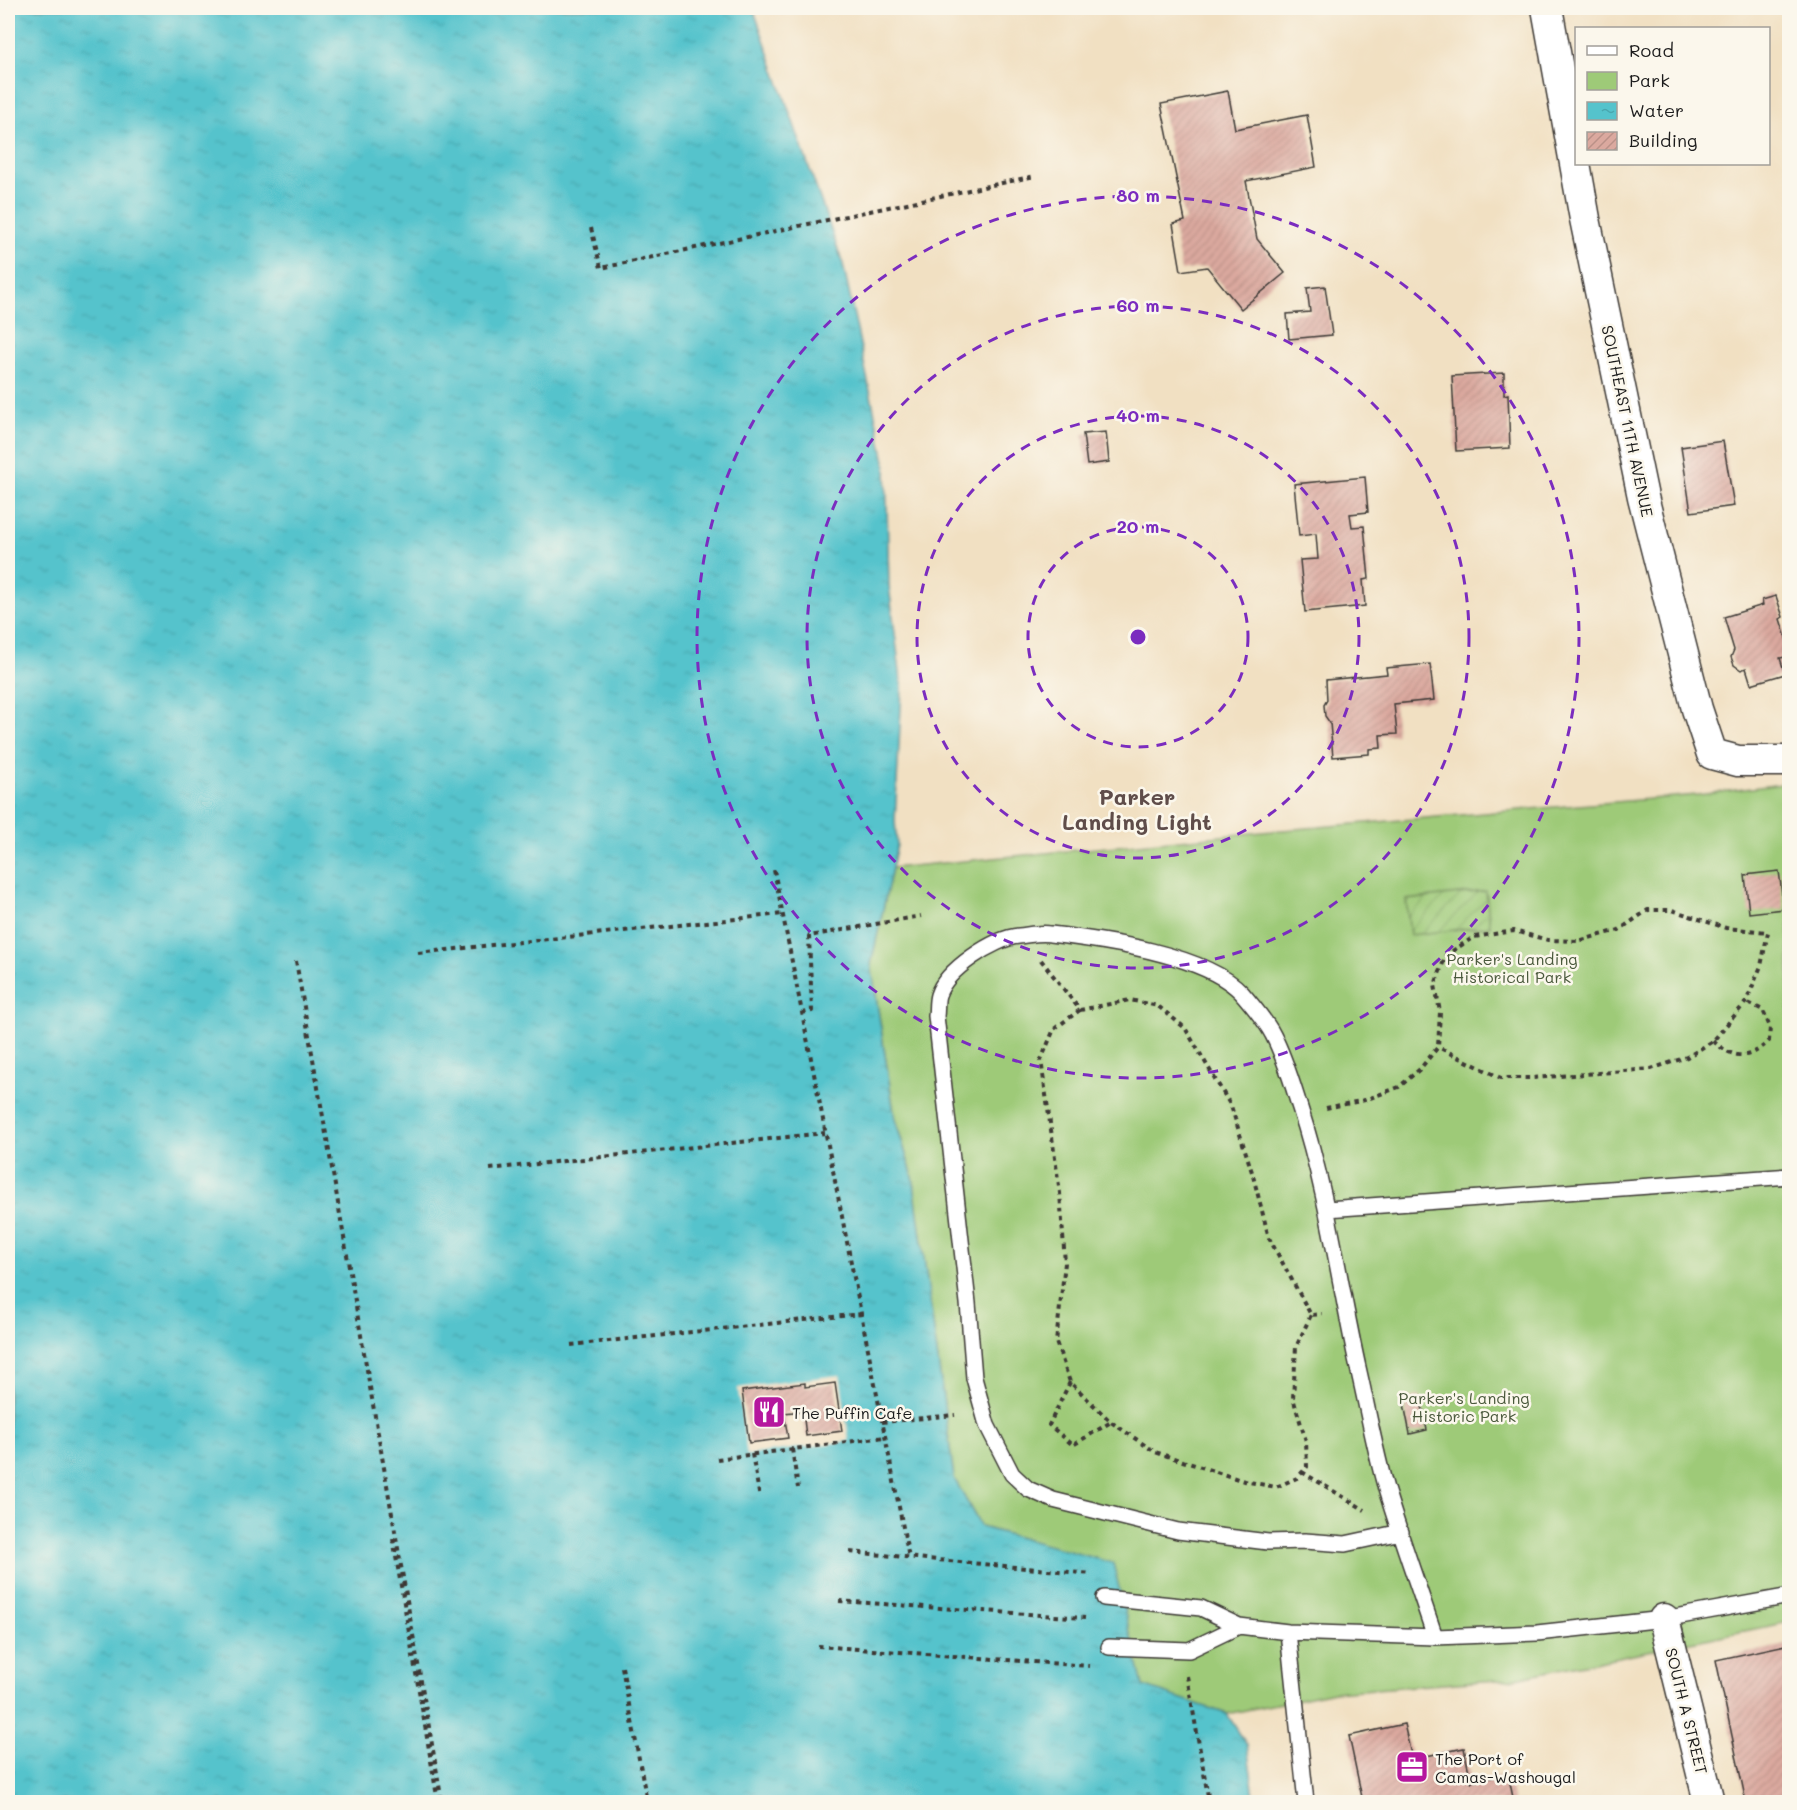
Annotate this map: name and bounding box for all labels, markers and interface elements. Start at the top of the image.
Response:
legend [1575,27,1770,165]
text: Road [1629,38,1674,62]
text: Park [1629,68,1670,92]
text: Water [1629,98,1684,122]
text: Building [1629,128,1697,152]
text: 80 m [1116,183,1160,207]
text: 60 m [1116,293,1160,317]
street label: SOUTHEAST 11TH AVENUE [1597,323,1659,519]
text: 40 m [1116,403,1160,427]
text: 20 m [1117,514,1159,538]
centre of rings [1128,627,1148,647]
district label: Parker Landing Light [1062,782,1212,836]
park label: Parker's Landing Historical Park [1446,948,1578,987]
park label: Parker's Landing Historic Park [1398,1387,1530,1426]
restaurant icon: The Puffin Cafe [751,1394,787,1430]
place label: The Puffin Cafe [792,1402,912,1423]
street label: SOUTH A STREET [1661,1646,1713,1776]
place label: The Port of Camas-Washougal [1435,1748,1576,1787]
office icon: The Port of Camas-Washougal [1394,1749,1430,1785]

